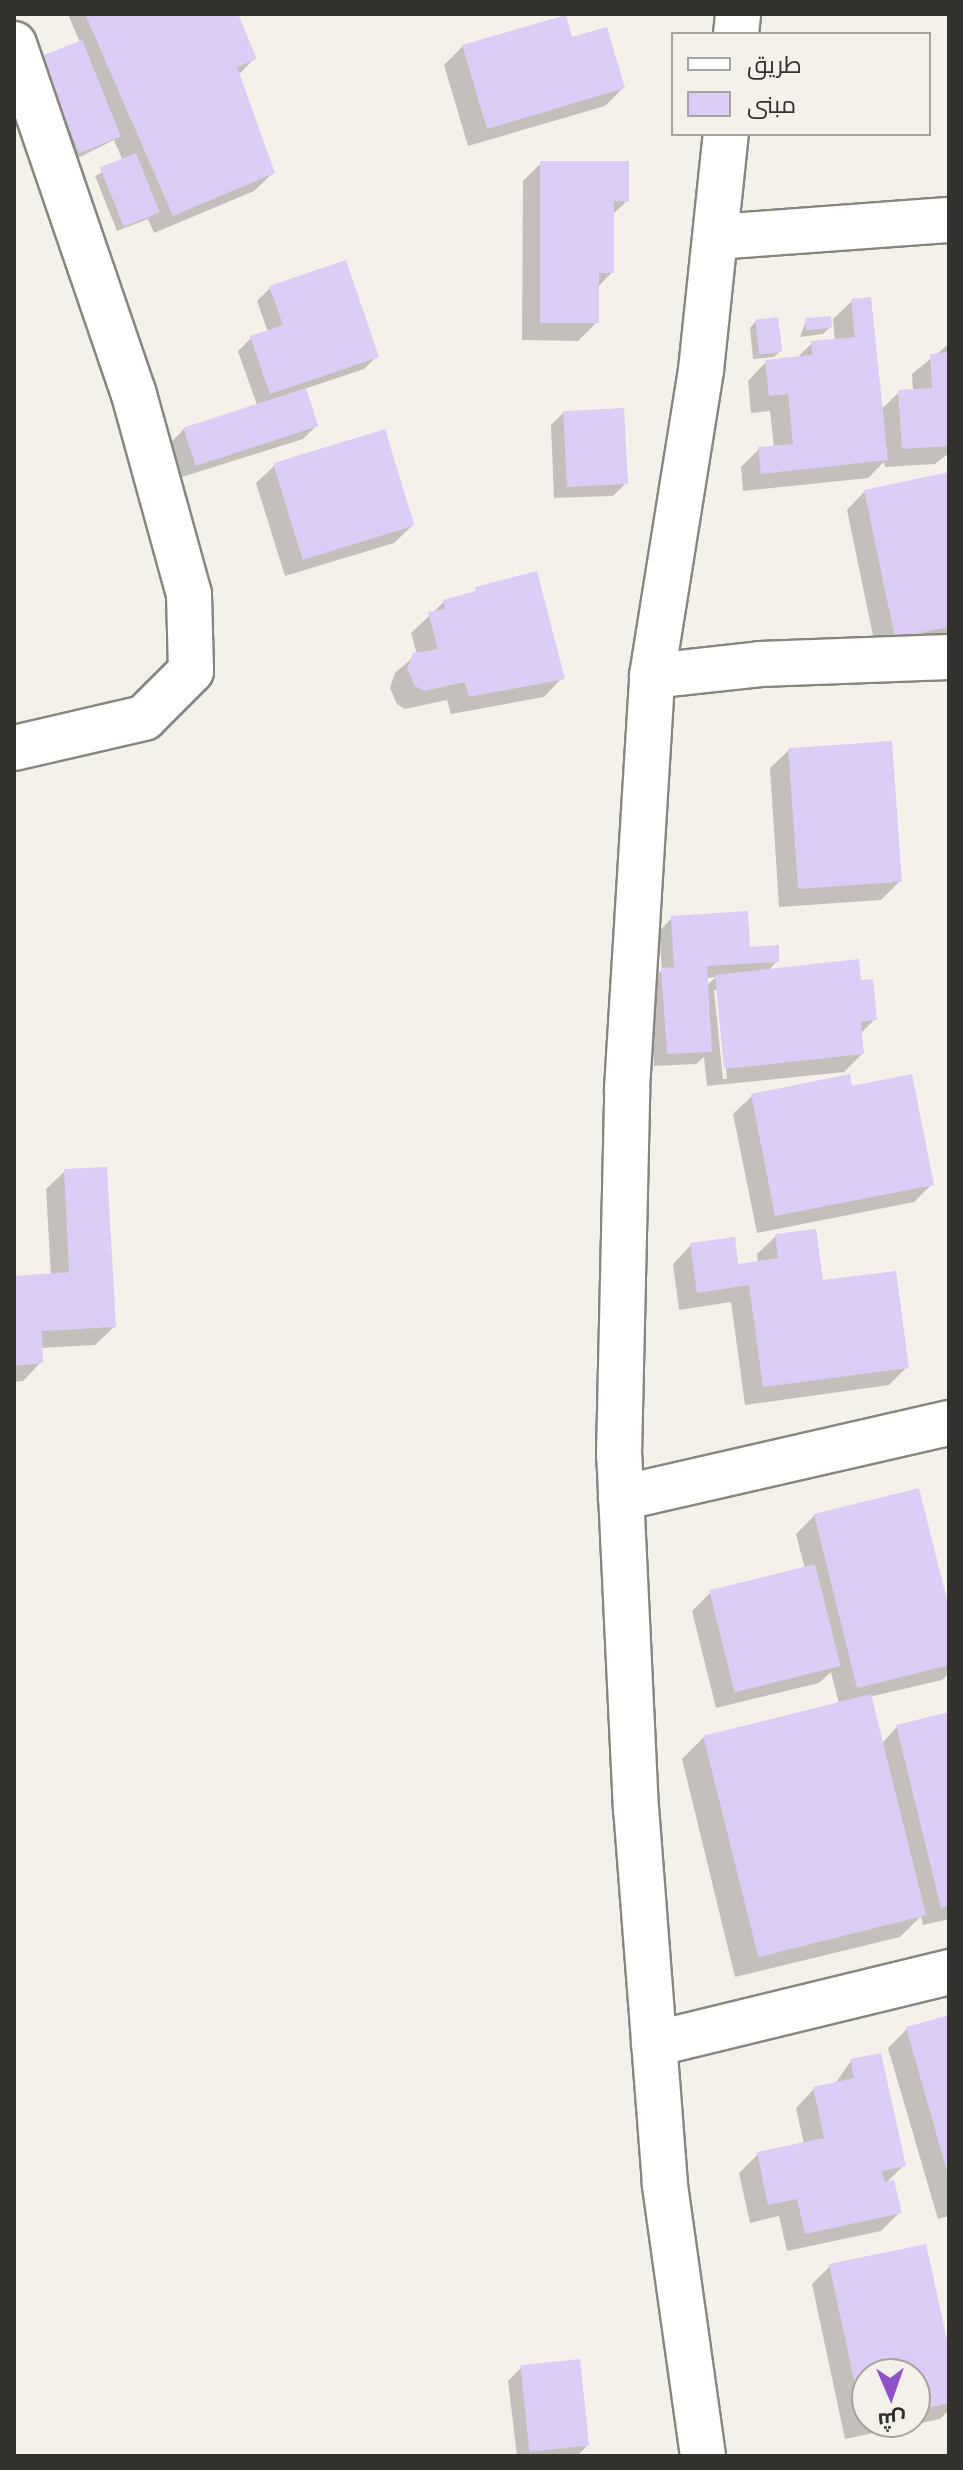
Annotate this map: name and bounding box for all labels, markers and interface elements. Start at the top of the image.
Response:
legend [671,32,931,136]
text: طريق [747,50,802,79]
text: مبنى [747,90,796,119]
north arrow [851,2358,931,2438]
text: ش [877,2407,906,2434]

